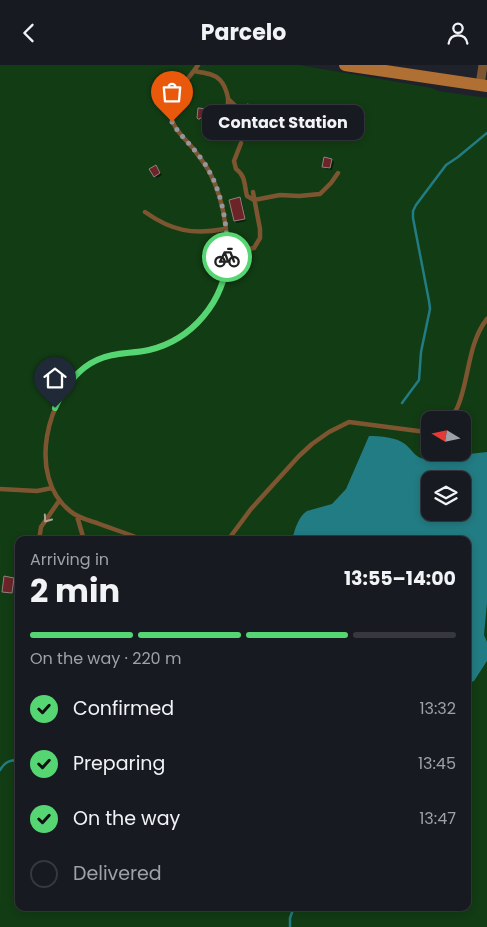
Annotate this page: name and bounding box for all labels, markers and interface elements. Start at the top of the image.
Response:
text: Parcelo [201,17,286,48]
icon: back [15,19,43,47]
icon: person [444,19,472,47]
pin [151,71,193,122]
icon: bag [158,78,186,106]
callout: Contact Station [202,105,364,139]
text: Contact Station [218,111,348,134]
courier [202,232,252,282]
icon: bike [213,243,241,271]
pin [34,357,76,408]
icon: home [41,364,69,392]
north arrow [421,411,471,461]
map controls [421,411,471,521]
button: layers [421,471,471,521]
one-way arrow [44,514,53,523]
text: Arriving in [30,548,109,571]
text: 13:55–14:00 [344,565,456,592]
text: 2 min [30,568,120,613]
text: On the way · 220 m [30,647,181,670]
icon: check [30,695,58,723]
text: Confirmed [73,695,174,722]
text: 13:32 [419,697,456,720]
icon: check [30,750,58,778]
text: Preparing [73,750,165,777]
text: 13:45 [418,752,456,775]
icon: check [30,805,58,833]
text: On the way [73,805,180,832]
text: 13:47 [419,807,456,830]
text: Delivered [73,860,162,887]

